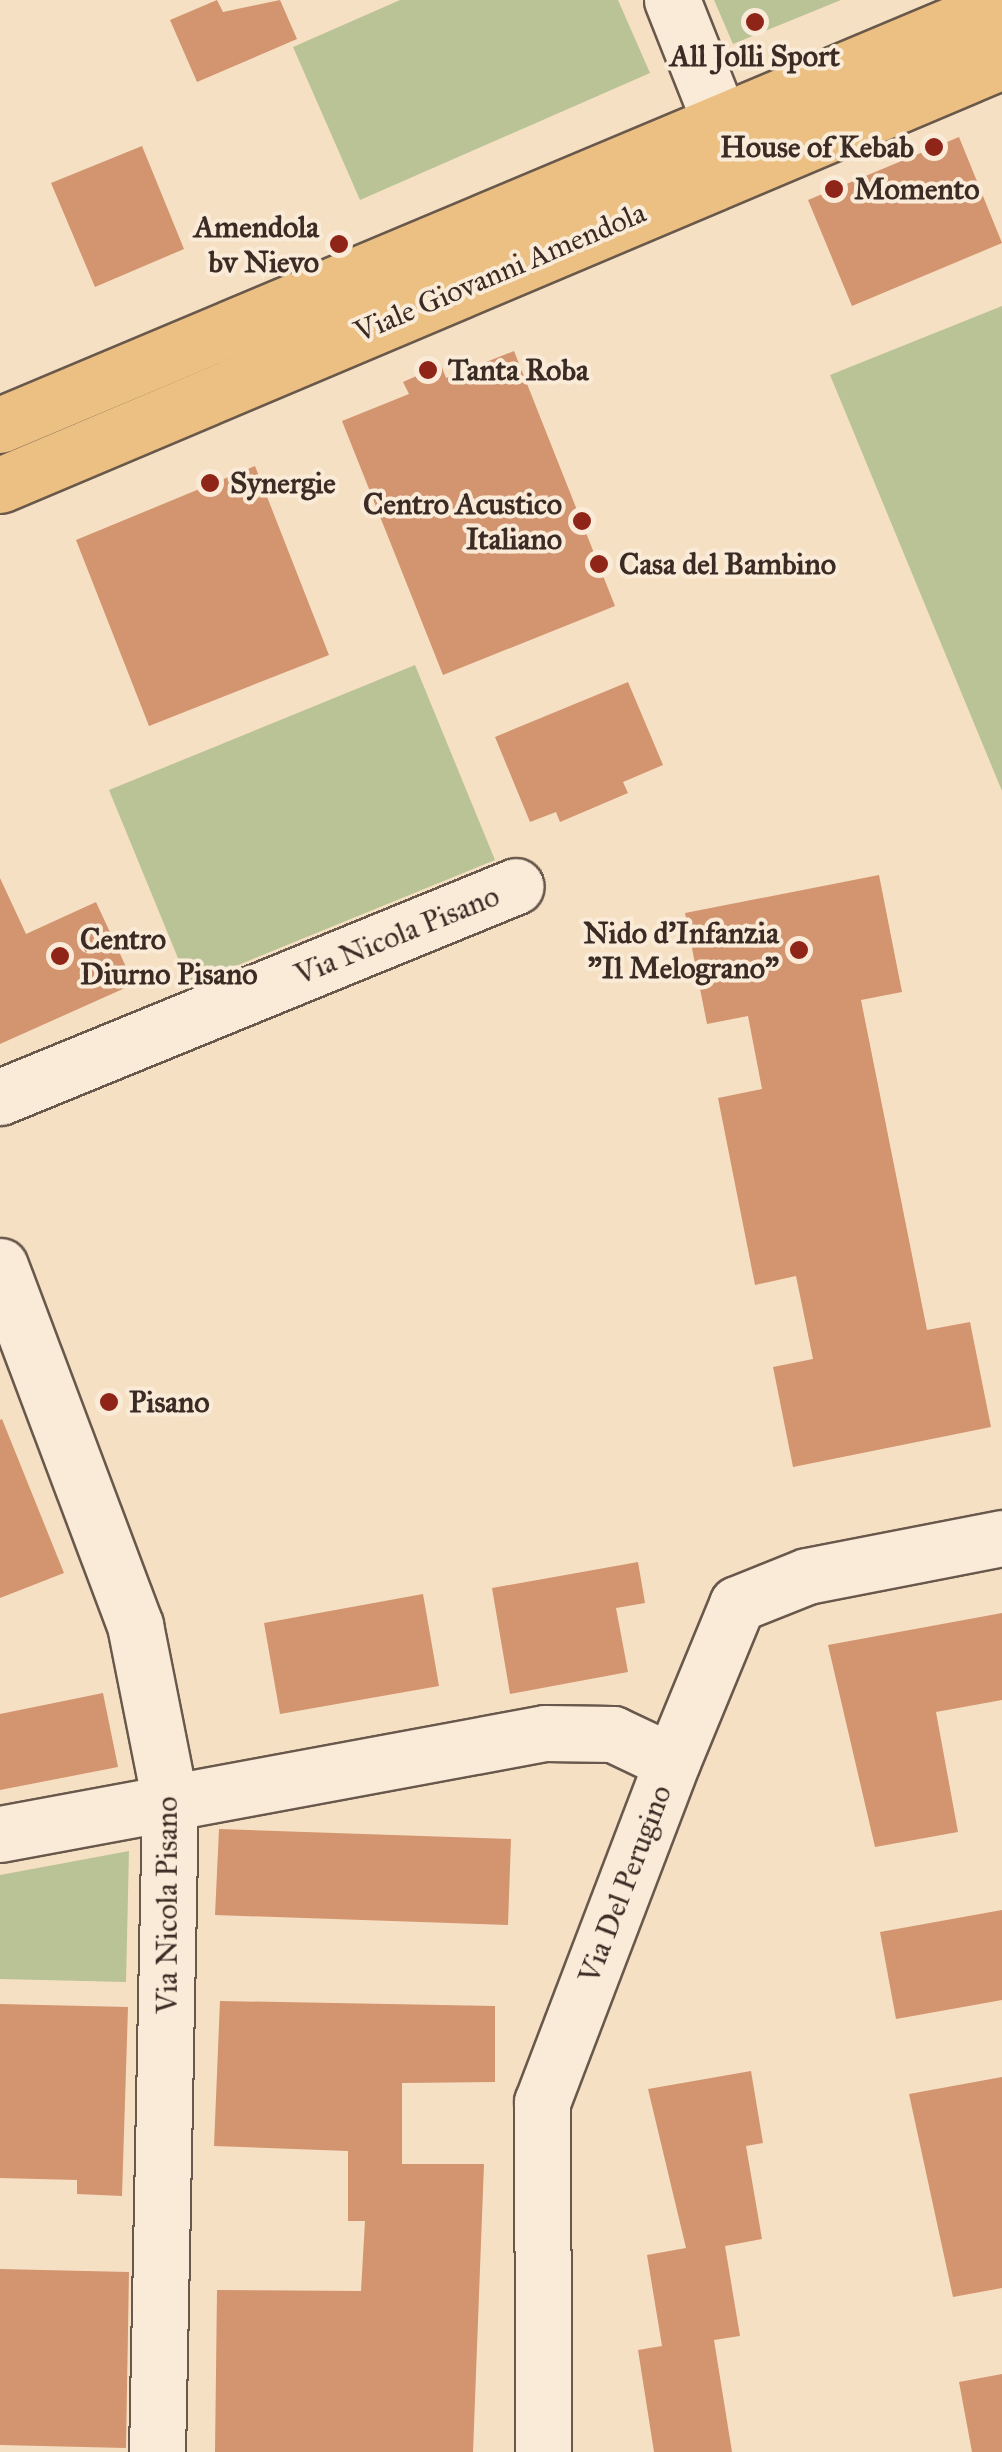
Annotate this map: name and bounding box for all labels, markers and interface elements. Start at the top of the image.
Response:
marker: All Jolli Sport [744,11,766,33]
place label: All Jolli Sport [670,38,840,74]
place label: House of Kebab [720,129,914,165]
marker: House of Kebab [923,136,945,158]
place label: Momento [854,171,979,207]
marker: Momento [823,178,845,200]
street label: Viale Giovanni Amendola [349,194,651,350]
place label: Amendola bv Nievo [194,209,319,280]
marker: Amendola bv Nievo [328,233,350,255]
place label: Tanta Roba [448,352,589,388]
marker: Tanta Roba [417,359,439,381]
place label: Synergie [230,465,336,501]
marker: Synergie [199,472,221,494]
place label: Centro Acustico Italiano [363,486,562,556]
marker: Centro Acustico Italiano [571,510,593,532]
place label: Casa del Bambino [619,546,836,582]
marker: Casa del Bambino [588,553,610,575]
street label: Via Nicola Pisano [289,878,505,992]
place label: Nido d'Infanzia "Il Melograno" [583,915,779,986]
place label: Centro Diurno Pisano [80,921,258,992]
marker: Nido d'Infanzia "Il Melograno" [788,939,810,961]
marker: Centro Diurno Pisano [49,945,71,967]
place label: Pisano [129,1384,210,1420]
marker: Pisano [98,1391,120,1413]
street label: Via Del Perugino [571,1780,679,1988]
street label: Via Nicola Pisano [149,1796,185,2014]

